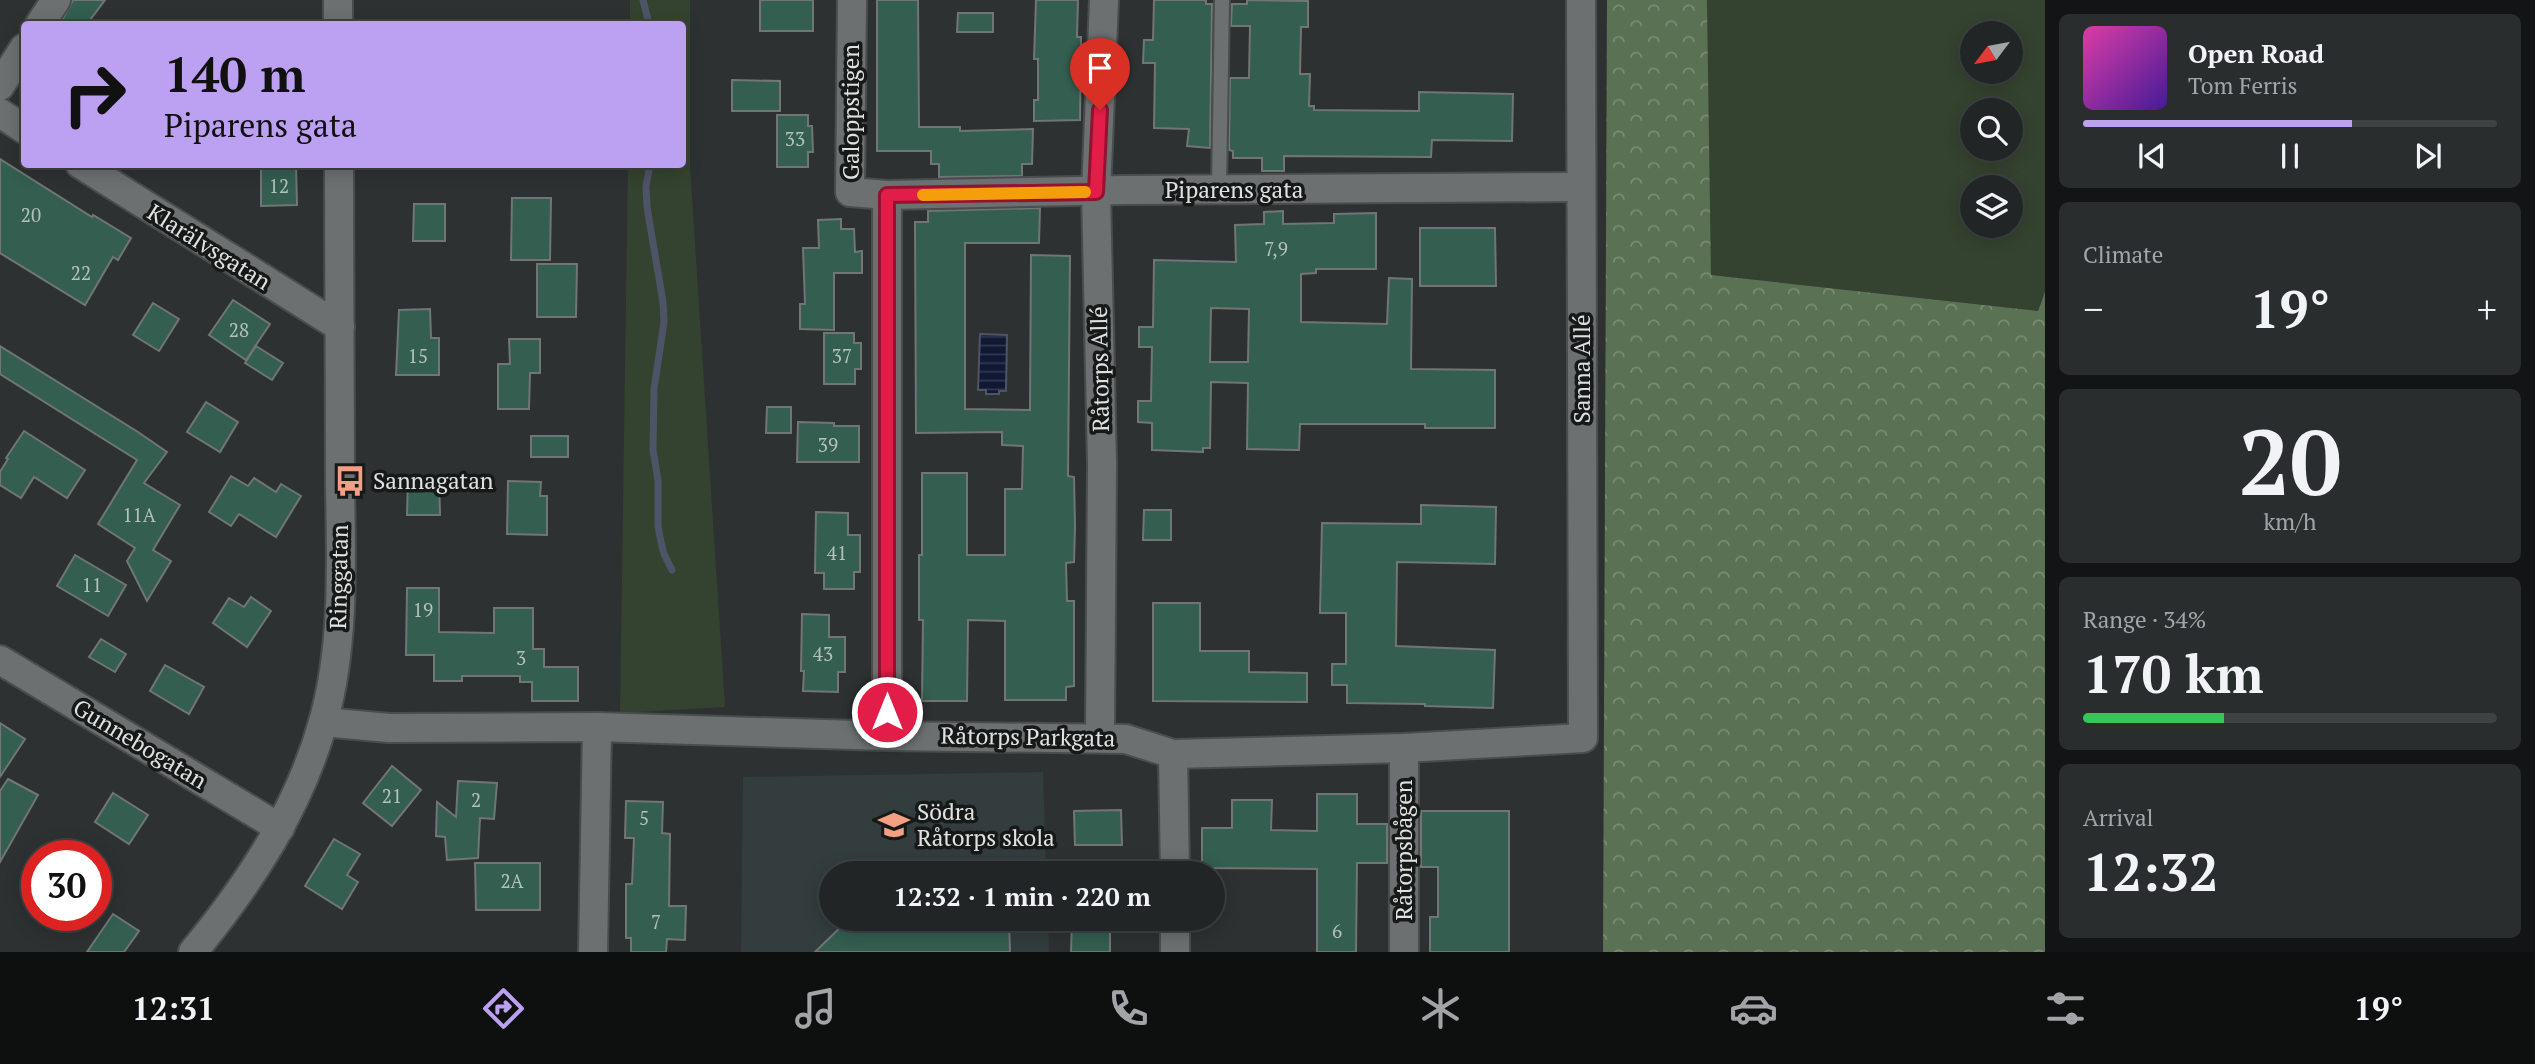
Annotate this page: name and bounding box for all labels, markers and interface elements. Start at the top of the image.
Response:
north arrow [1960,21,2023,84]
map controls [1960,21,2023,238]
text: Open Road [2188,36,2324,70]
pin [1070,38,1130,110]
text: 140 m [164,41,306,106]
street label: Galoppstigen [835,44,866,180]
icon: right [49,49,140,140]
icon: arrive [1081,49,1119,87]
text: Tom Ferris [2188,70,2298,101]
button: search [1960,98,2023,161]
text: Piparens gata [164,104,357,146]
house number: 33 [785,126,805,151]
icon: previous [2133,137,2171,175]
icon: pause [2271,137,2309,175]
icon: next [2409,137,2447,175]
house number: 12 [269,173,289,198]
street label: Piparens gata [1165,174,1304,205]
button: layers [1960,175,2023,238]
street label: Klarälvsgatan [142,196,277,297]
house number: 20 [21,202,41,227]
house number: 7,9 [1264,236,1288,261]
text: Climate [2083,239,2163,270]
house number: 22 [71,260,91,285]
text: 19° [2250,274,2330,343]
text: − [2083,284,2103,334]
text: + [2477,284,2497,334]
street label: Råtorps Allé [1083,306,1116,432]
street label: Sanna Allé [1566,314,1597,424]
house number: 28 [229,317,249,342]
house number: 15 [408,343,428,368]
house number: 37 [832,343,852,368]
text: 20 [2239,400,2341,521]
house number: 39 [818,432,838,457]
bus stop icon: Sannagatan [333,464,367,498]
place label: Sannagatan [373,465,494,496]
house number: 11A [122,502,156,527]
text: km/h [2263,506,2317,537]
street label: Ringgatan [322,524,355,630]
house number: 41 [827,540,847,565]
house number: 11 [82,572,102,597]
house number: 19 [413,597,433,622]
text: Range · 34% [2083,604,2206,635]
text: 170 km [2083,639,2264,708]
house number: 43 [813,641,833,666]
house number: 3 [516,645,526,670]
position arrow [850,675,924,749]
street label: Gunnebogatan [68,691,213,796]
street label: Råtorps Parkgata [940,719,1116,754]
street label: Råtorpsbågen [1388,779,1419,920]
house number: 21 [382,783,402,808]
house number: 2 [471,787,481,812]
place label: Södra Råtorps skola [917,796,1055,853]
text: Arrival [2083,802,2154,833]
house number: 5 [639,805,649,830]
school or university icon: Södra Råtorps skola [877,808,911,842]
text: 12:32 [2083,837,2218,906]
speed limit sign: 30 [21,840,112,931]
house number: 2A [500,868,524,893]
text: 12:32 · 1 min · 220 m [893,879,1151,913]
house number: 7 [651,909,661,934]
house number: 6 [1332,918,1342,943]
icon: directions [479,984,528,1033]
icon: music [791,984,840,1033]
icon: phone [1104,984,1153,1033]
icon: climate [1416,984,1465,1033]
icon: car [1729,984,1778,1033]
icon: filters [2041,984,2090,1033]
text: 12:31 [132,987,215,1029]
text: 19° [2354,987,2403,1029]

